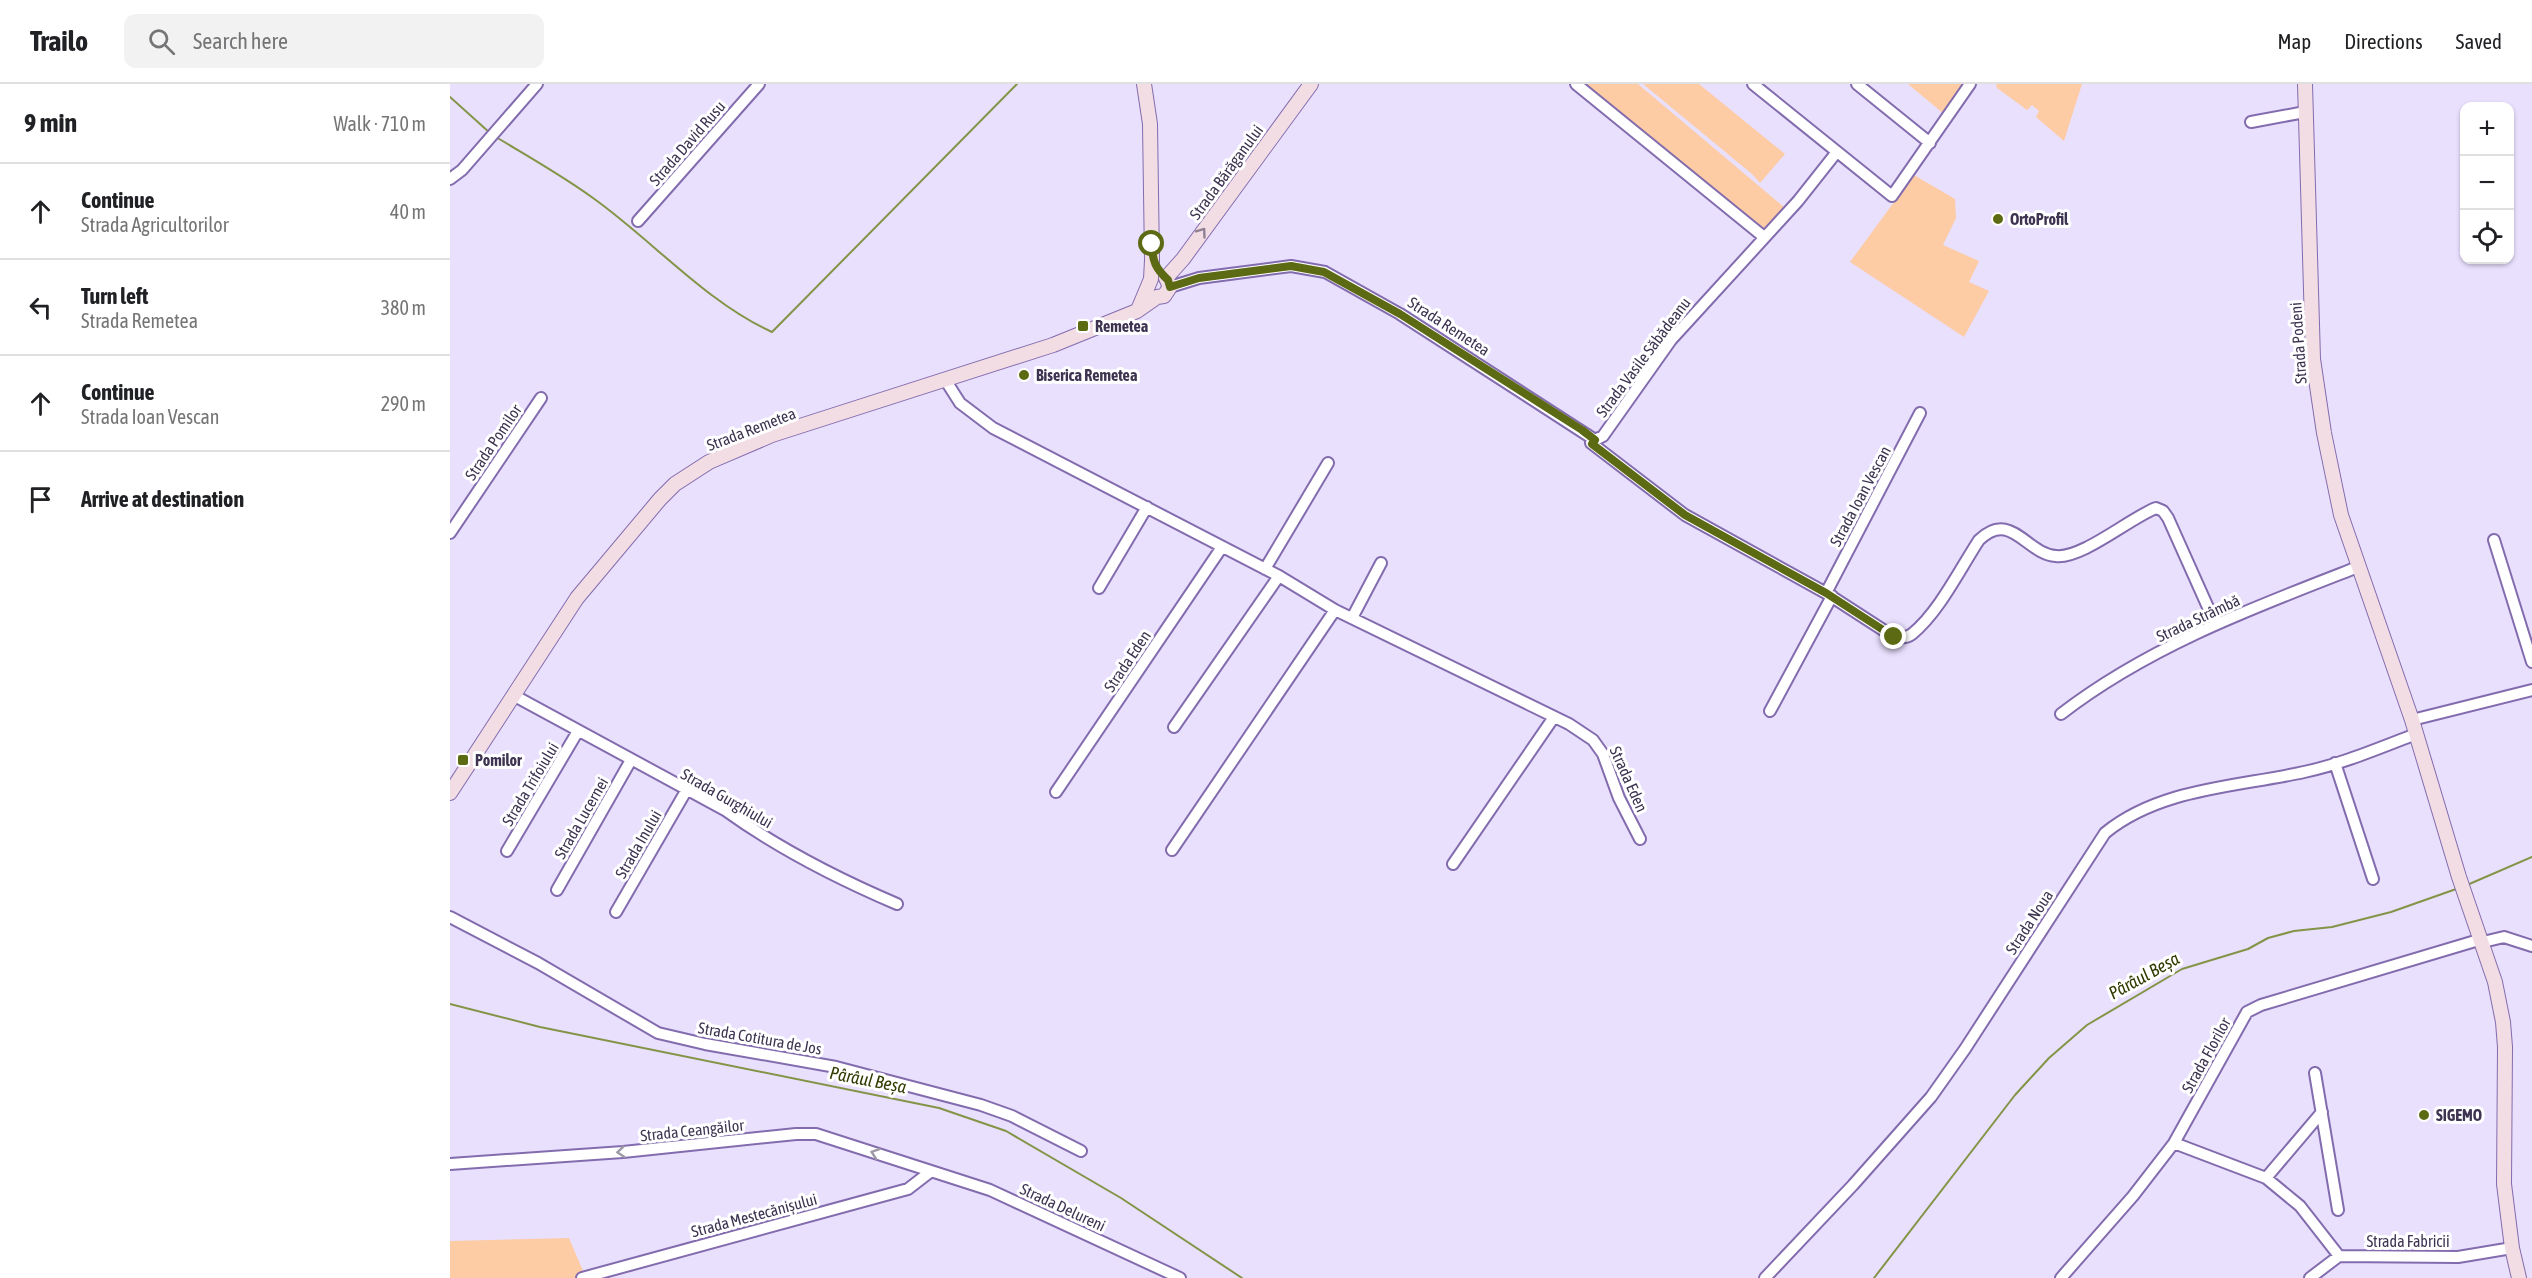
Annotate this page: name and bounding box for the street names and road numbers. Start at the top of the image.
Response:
street label: Strada David Rusu [645,97,729,189]
street label: Strada Bărăganului [1186,121,1267,223]
street label: Strada Remetea [1405,293,1493,359]
street label: Strada Vasile Săbădeanu [1592,294,1694,420]
street label: Strada Podeni [2286,302,2310,384]
street label: Strada Pomilor [461,401,525,483]
street label: Strada Remetea [704,404,798,454]
street label: Strada Ioan Vescan [1826,443,1894,549]
street label: Strada Strâmbă [2153,591,2243,645]
street label: Strada Eden [1100,627,1154,695]
street label: Strada Trifoiului [498,739,562,829]
street label: Strada Eden [1607,743,1651,815]
street label: Strada Gurghiului [678,765,776,832]
street label: Strada Lucernei [550,774,612,862]
street label: Strada Inului [611,807,665,881]
street label: Strada Noua [2002,887,2056,957]
street label: Strada Florilor [2178,1014,2234,1096]
street label: Strada Cotitura de Jos [697,1018,824,1058]
street label: Strada Ceangăilor [639,1116,745,1145]
street label: Strada Delureni [1017,1179,1109,1235]
street label: Strada Mestecănișului [689,1190,819,1241]
street label: Strada Fabricii [2366,1232,2450,1250]

